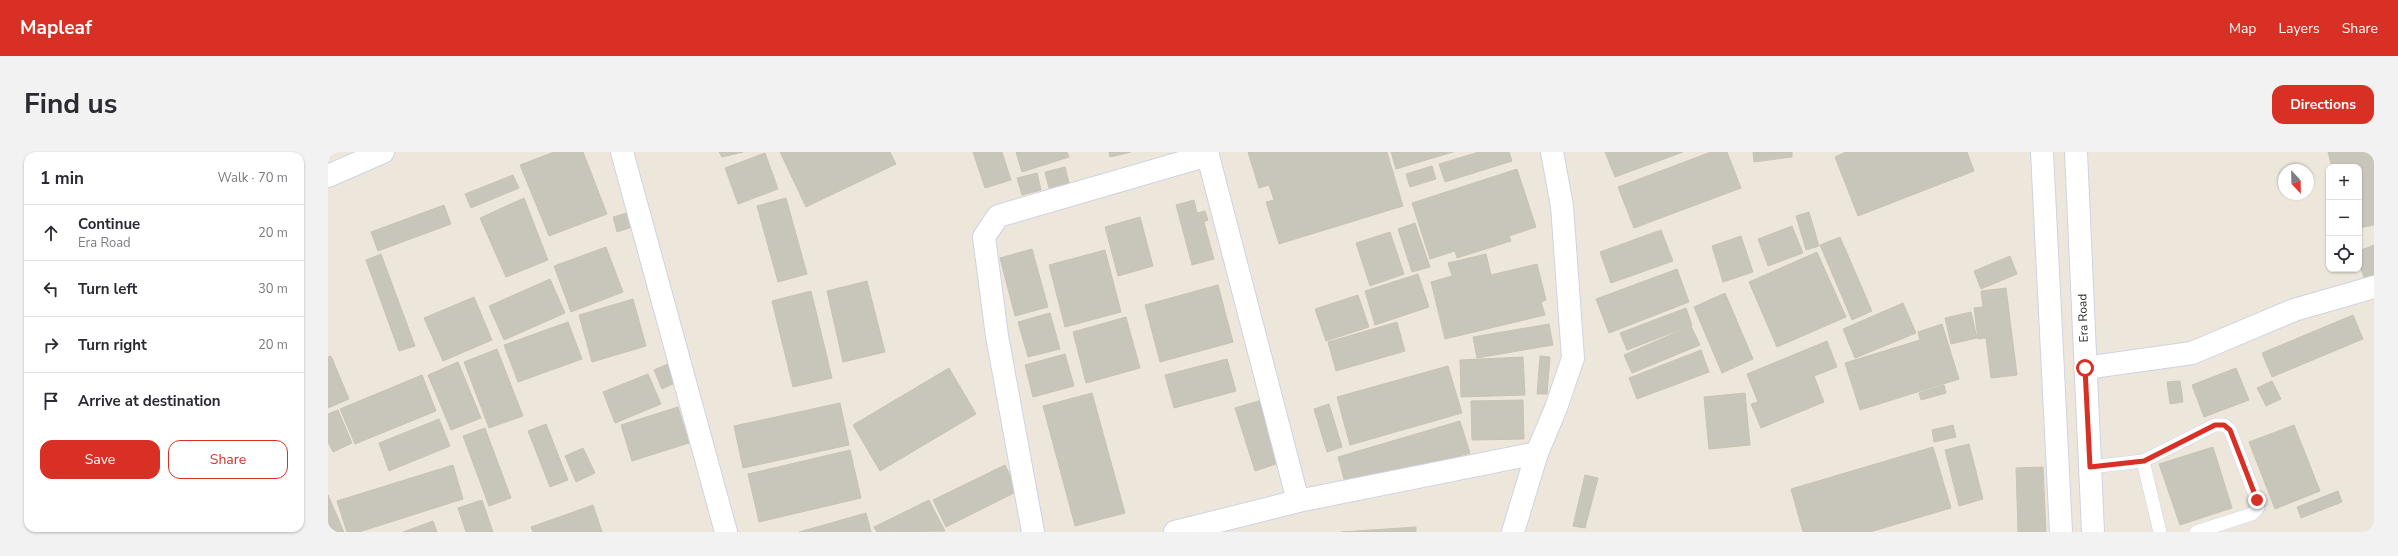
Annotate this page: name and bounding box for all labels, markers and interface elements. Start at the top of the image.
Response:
text: Mapleaf [20,15,92,41]
text: Map [2229,19,2256,38]
text: Layers [2278,19,2320,38]
text: Share [2342,19,2378,38]
text: Find us [24,85,118,123]
button: Directions [2272,85,2374,124]
north arrow [2278,164,2314,200]
map controls [2326,164,2362,272]
button: + [2326,164,2362,200]
text: 1 min [40,167,84,190]
text: Walk · 70 m [217,169,288,187]
button: − [2326,200,2362,236]
text: Continue [78,214,140,234]
icon: ahead [40,222,62,244]
text: 20 m [258,224,288,242]
text: Era Road [78,234,131,252]
button: locate [2326,236,2362,272]
icon: left [40,278,62,300]
text: Turn left [78,279,137,299]
text: 30 m [258,280,288,298]
street label: Era Road [2074,293,2092,343]
icon: right [40,334,62,356]
text: Turn right [78,335,147,355]
text: 20 m [258,336,288,354]
route start [2076,359,2094,377]
icon: arrive [40,390,62,412]
text: Arrive at destination [78,391,221,411]
button: Save [40,440,160,479]
button: Share [168,440,288,479]
route end [2248,491,2266,509]

